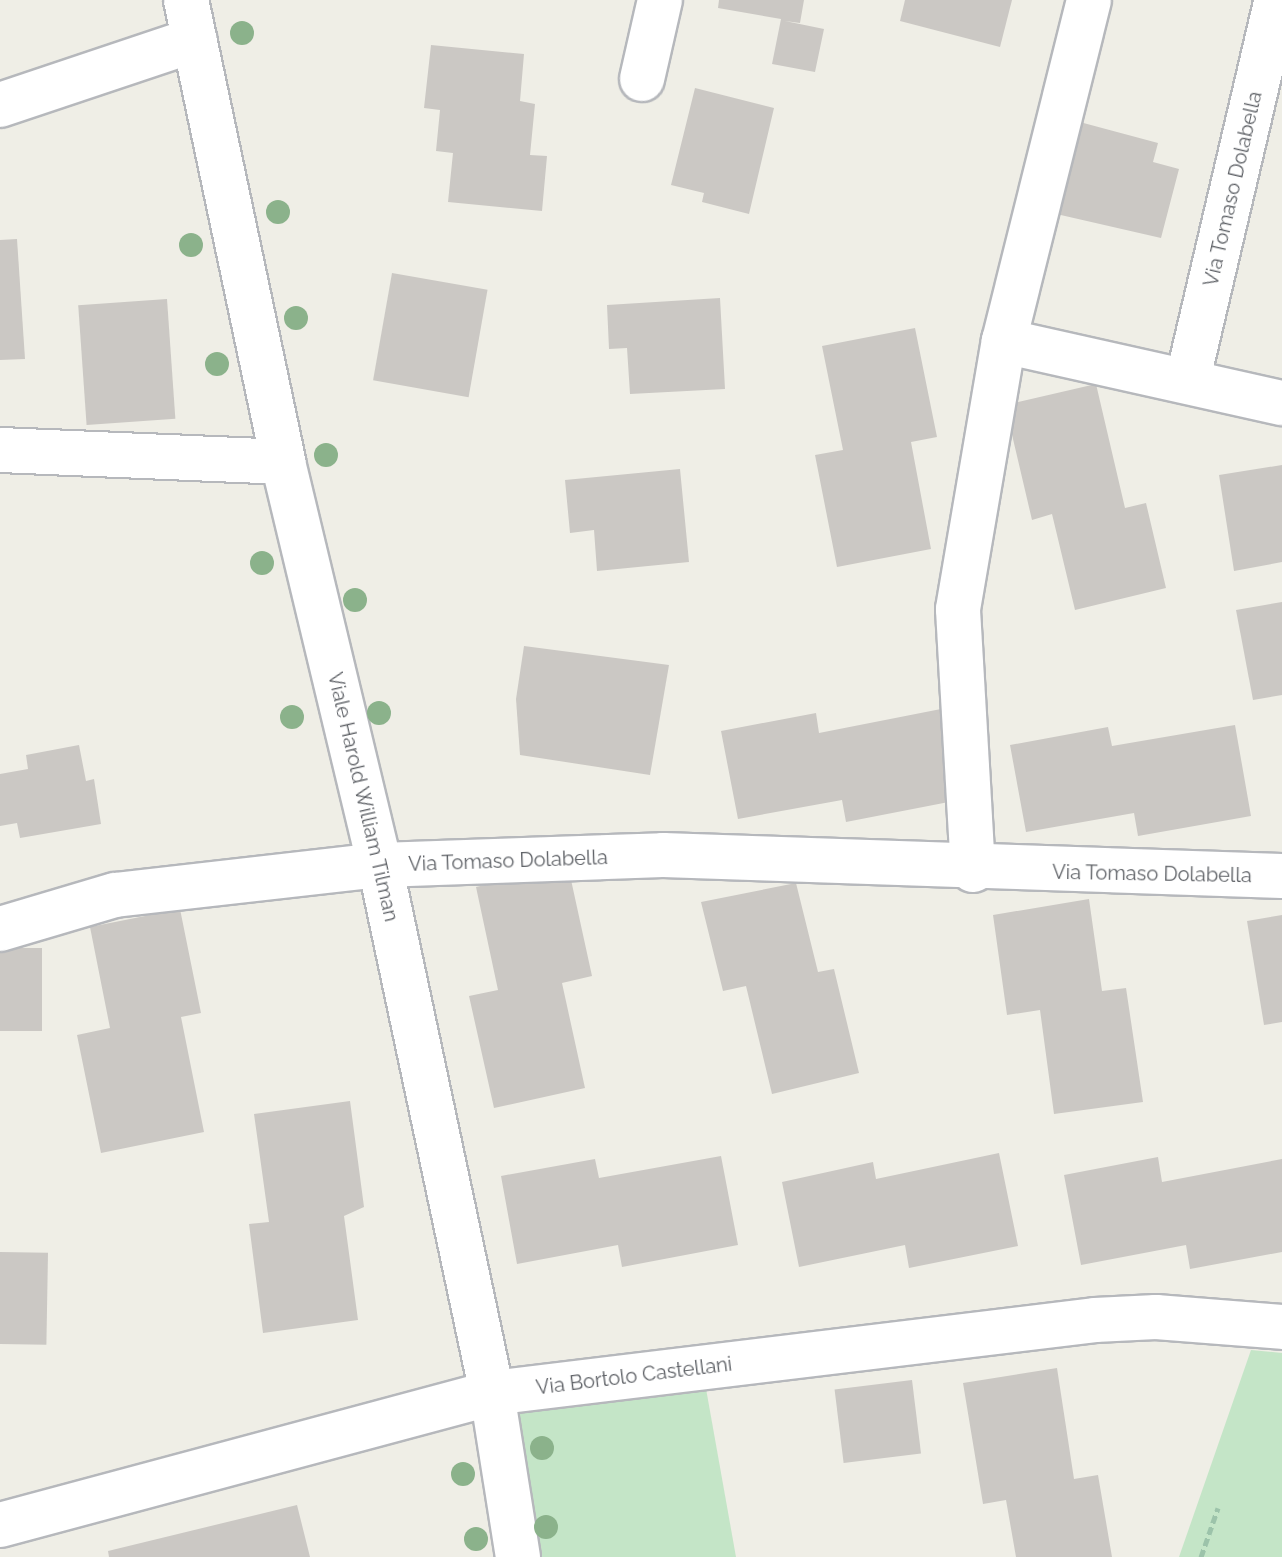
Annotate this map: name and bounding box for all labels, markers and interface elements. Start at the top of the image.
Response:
street label: Via Tomaso Dolabella [1199,89,1267,289]
street label: Viale Harold William Tilman [323,670,403,924]
street label: Via Tomaso Dolabella [408,846,608,876]
street label: Via Tomaso Dolabella [1052,860,1252,888]
street label: Via Bortolo Castellani [535,1352,733,1400]

